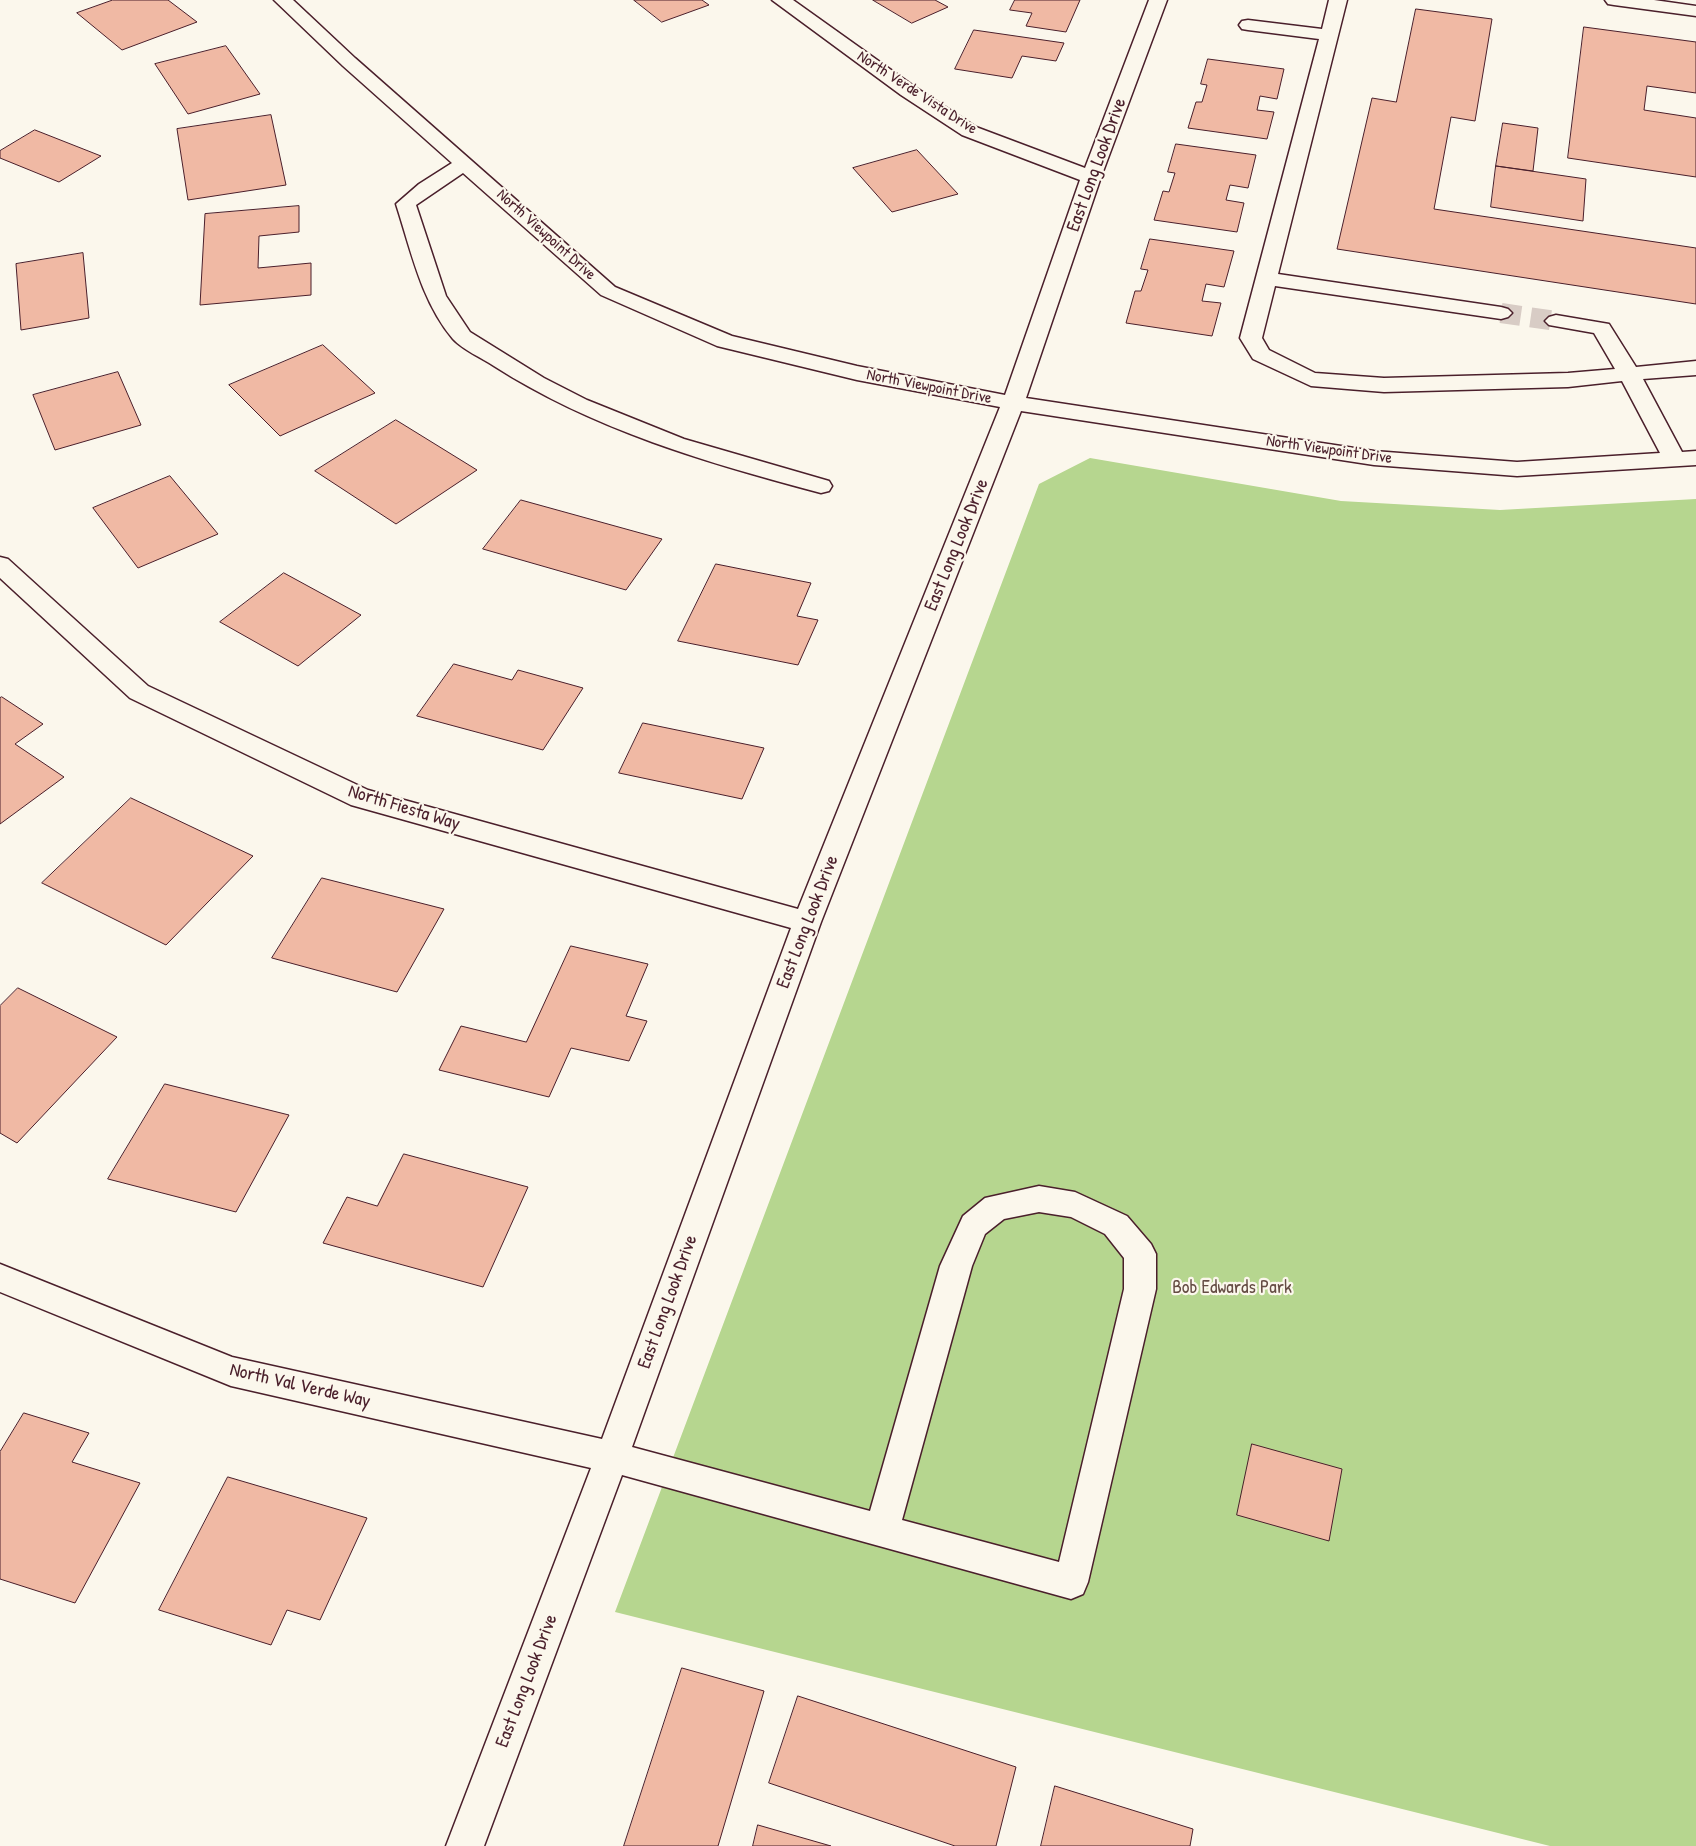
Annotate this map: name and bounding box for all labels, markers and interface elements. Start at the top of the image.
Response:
street label: North Verde Vista Drive [853,47,981,139]
street label: East Long Look Drive [1062,95,1132,235]
street label: North Viewpoint Drive [492,185,600,285]
street label: North Viewpoint Drive [865,365,993,409]
street label: North Viewpoint Drive [1265,432,1393,468]
street label: East Long Look Drive [920,476,994,614]
street label: North Fiesta Way [345,780,463,836]
street label: East Long Look Drive [772,852,844,992]
street label: East Long Look Drive [633,1232,703,1372]
park label: Bob Edwards Park [1172,1277,1292,1299]
street label: North Val Verde Way [227,1359,373,1413]
street label: East Long Look Drive [491,1611,563,1751]

